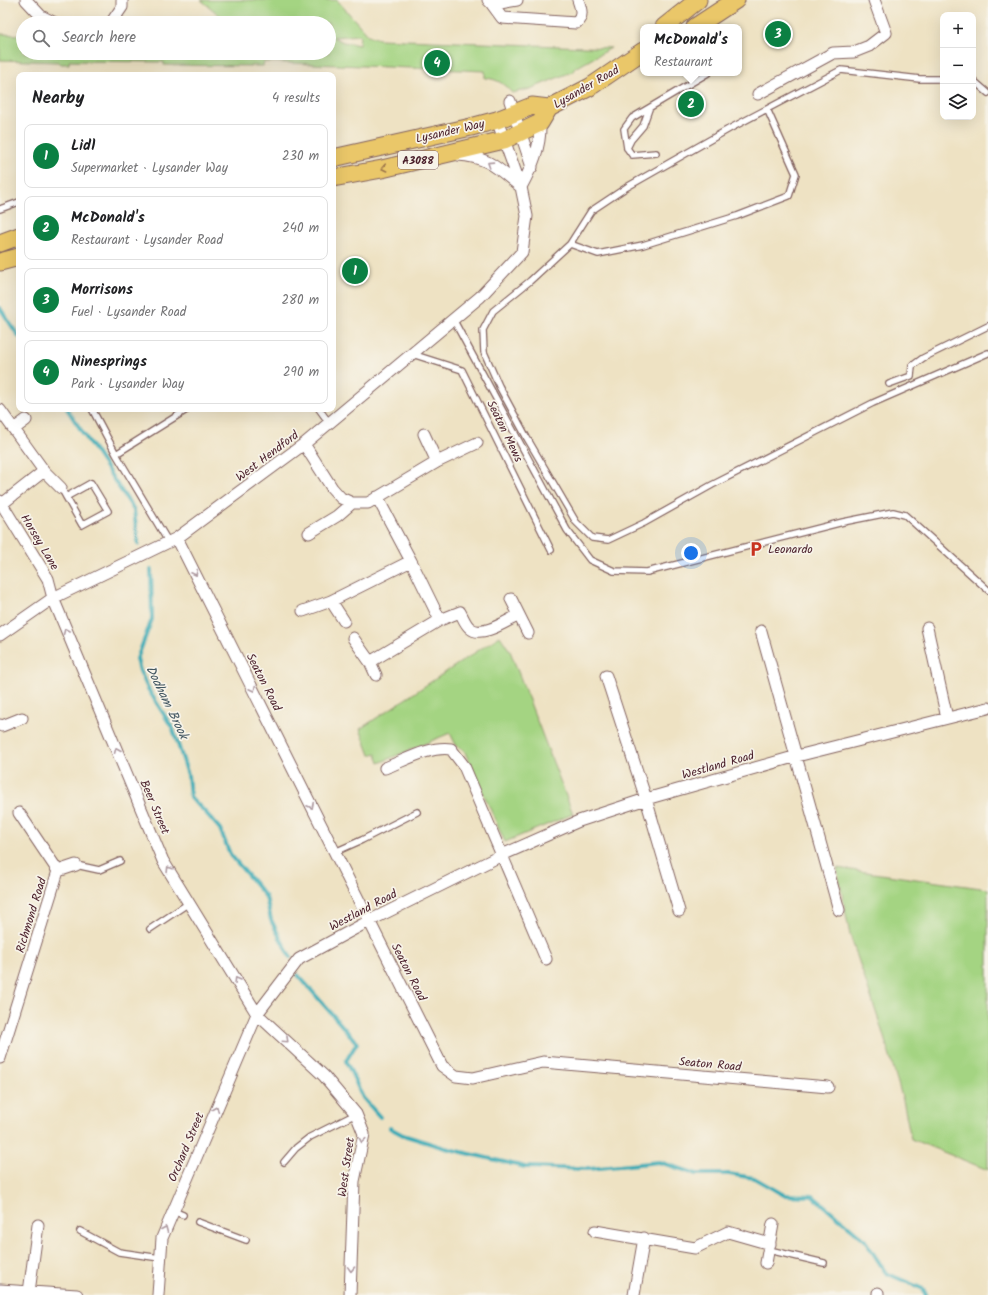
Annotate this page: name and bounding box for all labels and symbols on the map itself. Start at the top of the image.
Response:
pin: 3 [765,19,791,49]
pin: 4 [424,48,450,78]
street label: Lysander Road [550,60,624,114]
pin: 2 [678,89,704,119]
street label: Lysander Way [414,114,487,149]
road number: A3088 [398,151,438,169]
one-way arrow [487,161,494,168]
one-way arrow [381,164,387,172]
pin: 1 [342,256,368,286]
street label: Seaton Mews [481,397,528,465]
street label: West Hendford [232,426,304,487]
street label: Horsey Lane [15,511,64,574]
parking icon: Leonardo [747,540,765,558]
place label: Leonardo [768,540,813,559]
your location [681,543,701,563]
one-way arrow [190,569,198,576]
one-way arrow [63,627,71,634]
street label: Seaton Road [241,650,287,715]
water label: Dodham Brook [140,662,194,745]
one-way arrow [248,685,256,693]
street label: Westland Road [680,746,757,785]
one-way arrow [114,747,122,755]
street label: Beer Street [135,777,175,838]
one-way arrow [306,801,314,809]
one-way arrow [166,867,173,874]
street label: Richmond Road [11,874,52,955]
street label: Westland Road [326,884,401,936]
street label: Seaton Road [386,940,432,1005]
one-way arrow [234,977,241,984]
one-way arrow [281,1035,289,1043]
street label: Seaton Road [678,1052,743,1077]
one-way arrow [212,1106,220,1113]
street label: Orchard Street [163,1109,210,1185]
street label: West Street [333,1136,360,1198]
one-way arrow [358,1137,367,1143]
one-way arrow [161,1225,169,1232]
one-way arrow [347,1266,355,1272]

